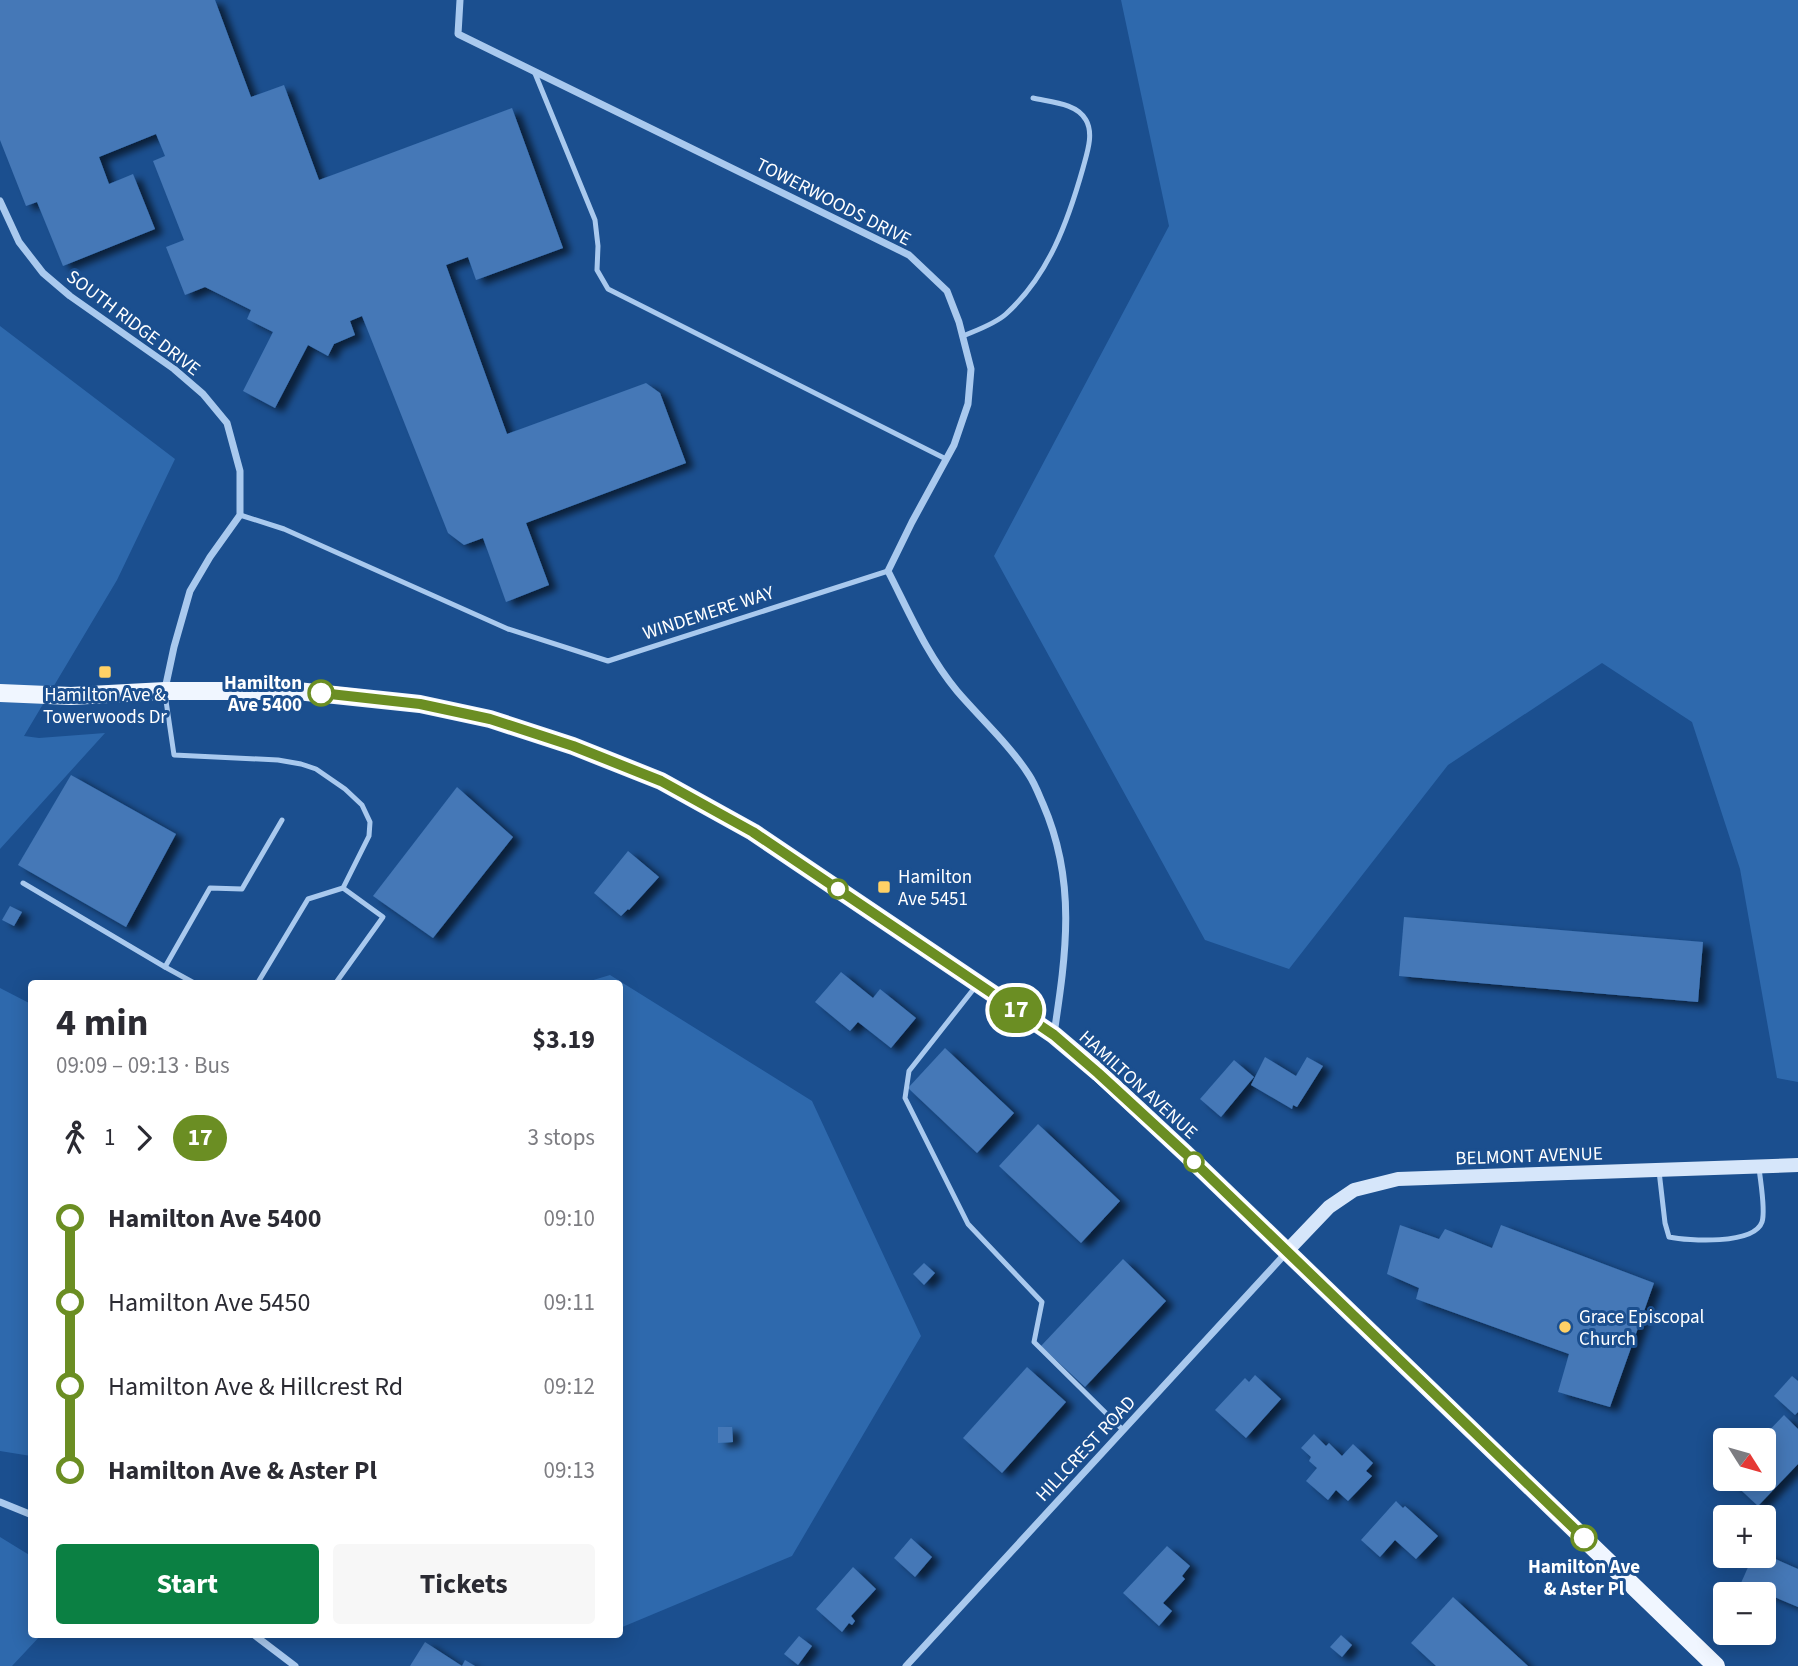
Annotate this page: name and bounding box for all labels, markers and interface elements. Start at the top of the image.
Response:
street label: TOWERWOODS DRIVE [751,151,916,253]
street label: SOUTH RIDGE DRIVE [60,264,206,383]
street label: WINDEMERE WAY [639,579,778,647]
marker: Hamilton Ave & Towerwoods Dr [97,664,113,680]
place label: Hamilton Ave 5400 [224,670,302,719]
marker: Hamilton Ave 5400 [308,680,334,706]
place label: Hamilton Ave & Towerwoods Dr [43,682,167,731]
place label: Hamilton Ave 5451 [898,864,972,913]
unlabelled marker [828,879,848,899]
marker: Hamilton Ave 5451 [876,879,892,895]
line badge: 17 [984,987,1048,1033]
text: 17 [1003,992,1029,1027]
text: 4 min [56,996,148,1050]
text: $3.19 [532,1021,595,1058]
street label: HAMILTON AVENUE [1073,1024,1203,1146]
text: 09:09 – 09:13 · Bus [56,1049,230,1082]
icon: walk [56,1119,94,1157]
icon: forward [125,1119,163,1157]
text: 17 [187,1120,213,1155]
text: 1 [104,1121,115,1154]
text: 3 stops [528,1121,595,1154]
street label: BELMONT AVENUE [1455,1140,1603,1173]
unlabelled marker [1184,1152,1204,1172]
text: Hamilton Ave 5400 [108,1200,322,1237]
text: 09:10 [544,1202,595,1235]
text: Hamilton Ave 5450 [108,1284,310,1321]
text: 09:11 [544,1286,595,1319]
place label: Grace Episcopal Church [1579,1304,1705,1353]
marker: Grace Episcopal Church [1557,1319,1573,1335]
text: Hamilton Ave & Hillcrest Rd [108,1368,403,1405]
text: 09:12 [544,1370,595,1403]
street label: HILLCREST ROAD [1030,1390,1142,1508]
north arrow [1713,1428,1776,1491]
map controls [1713,1428,1776,1645]
text: Hamilton Ave & Aster Pl [108,1452,377,1489]
text: 09:13 [544,1454,595,1487]
button: + [1713,1505,1776,1568]
marker: Hamilton Ave & Aster Pl [1571,1525,1597,1551]
button: Start [56,1544,319,1624]
button: Tickets [333,1544,595,1624]
place label: Hamilton Ave & Aster Pl [1528,1554,1640,1603]
button: − [1713,1582,1776,1645]

